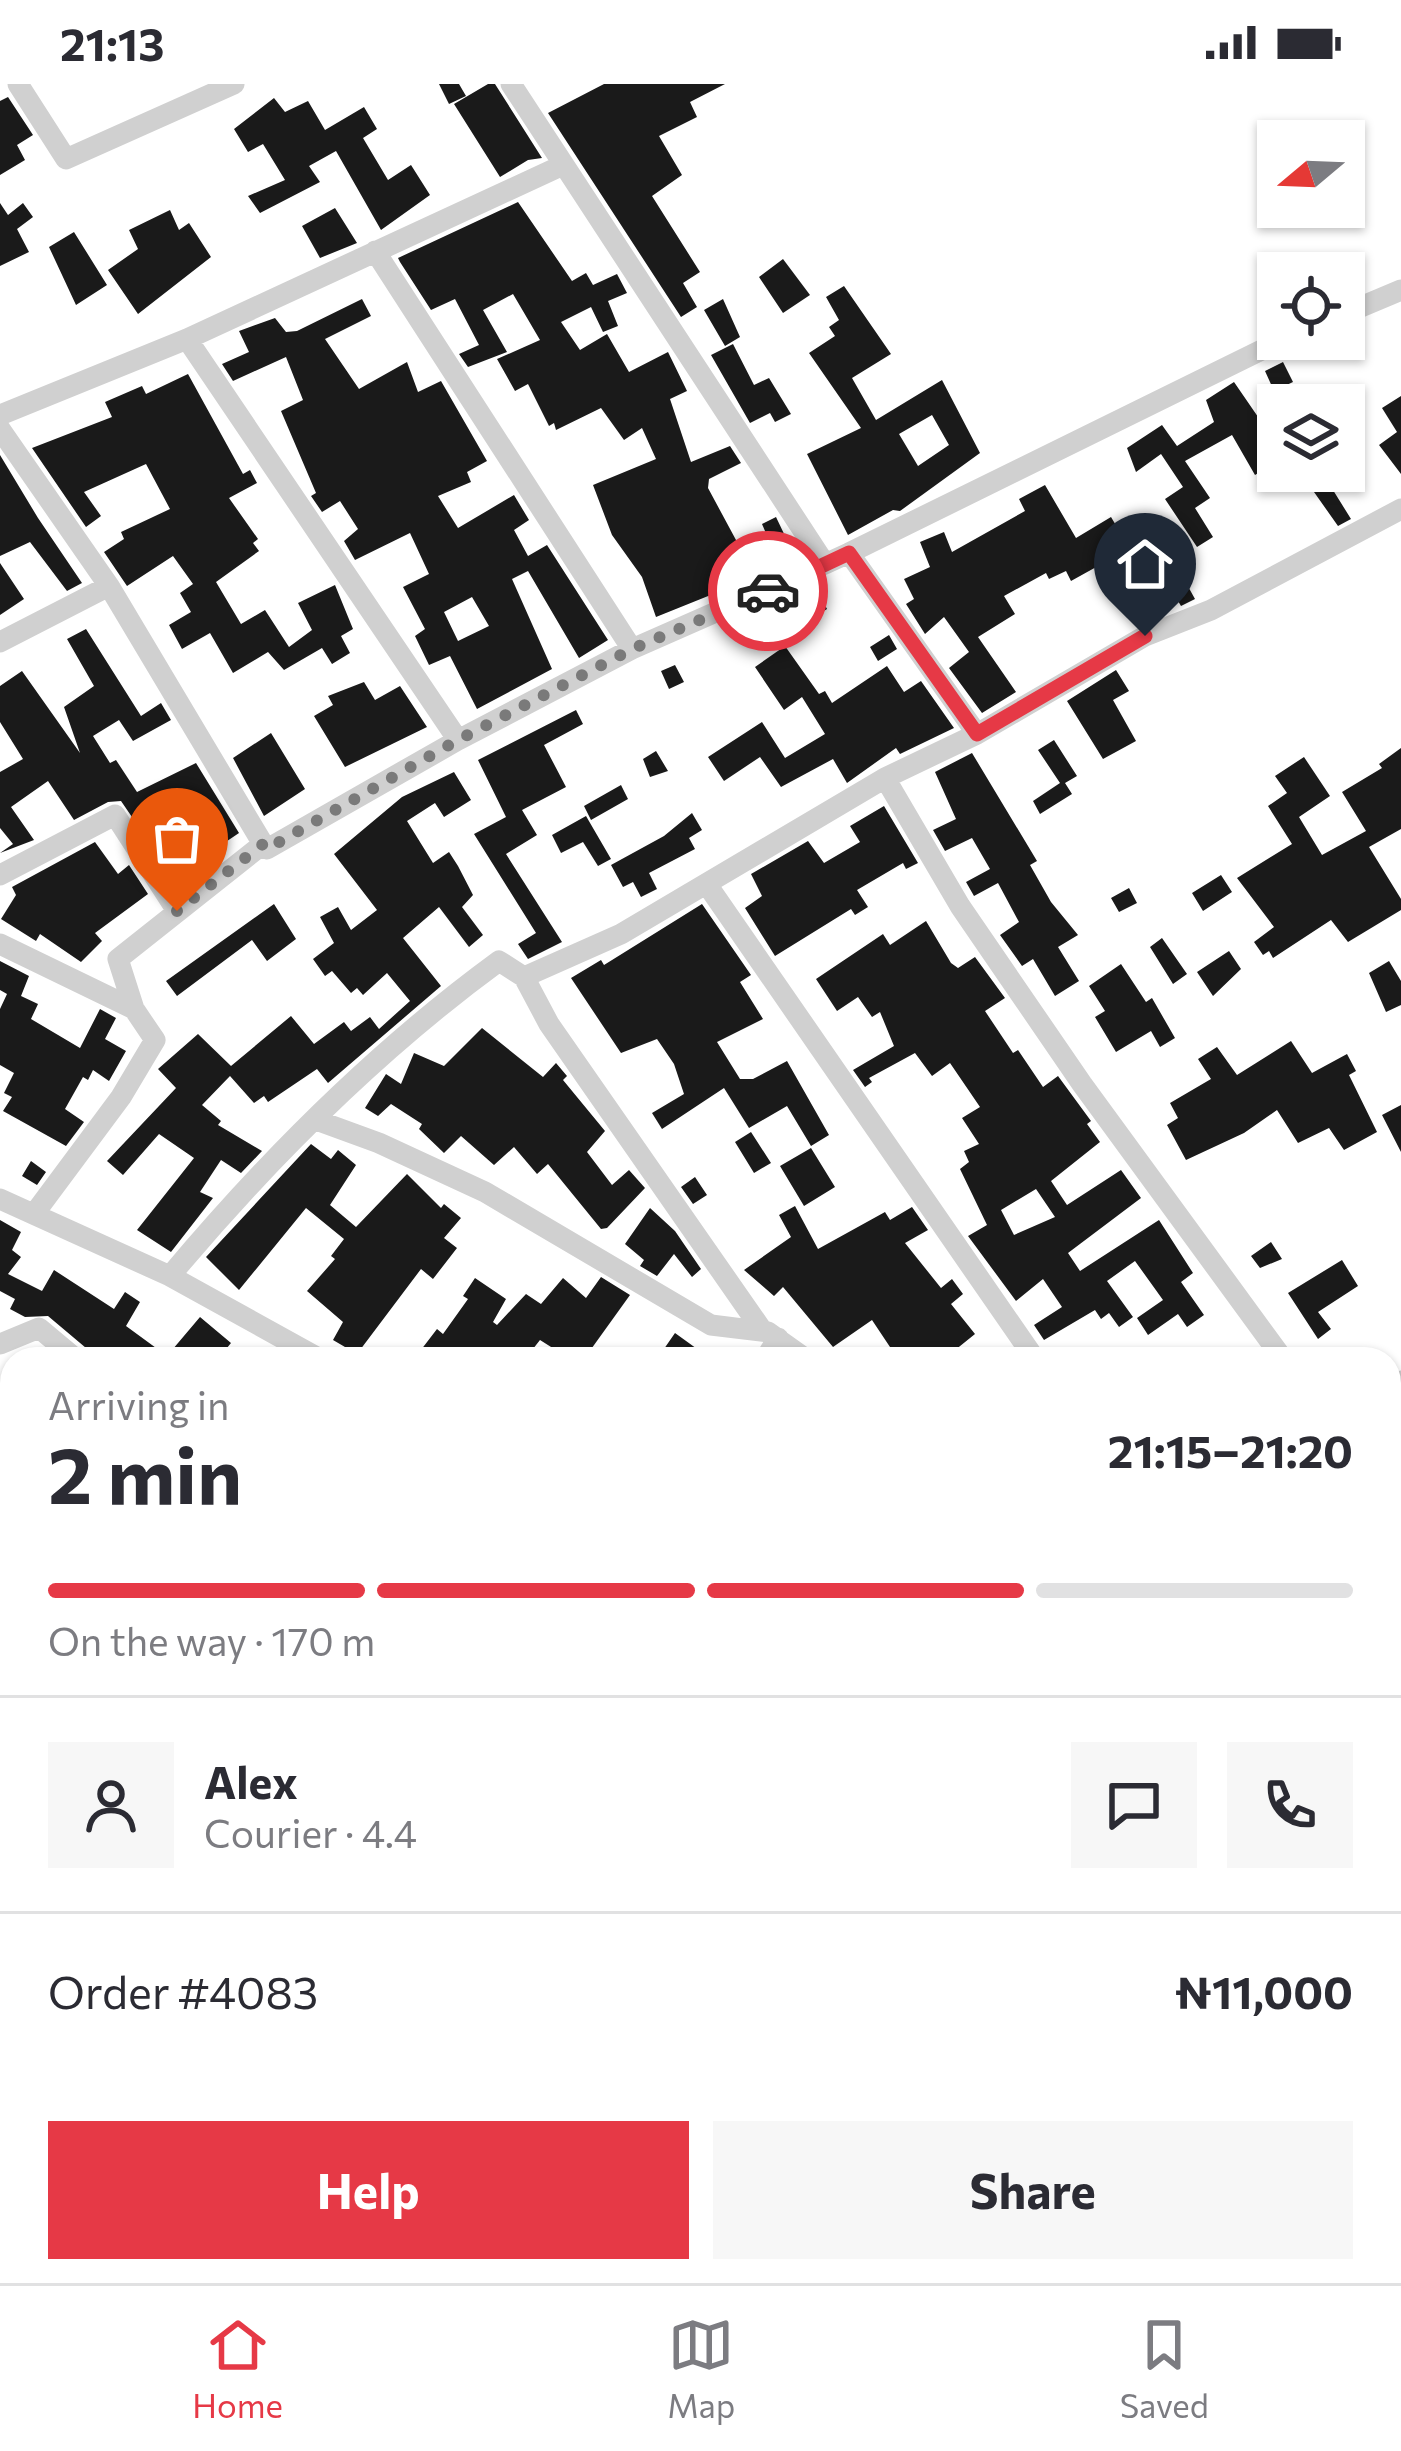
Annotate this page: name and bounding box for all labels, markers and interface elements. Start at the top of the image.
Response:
text: 21:13 [60,15,164,70]
north arrow [1257,120,1365,228]
map controls [1257,120,1365,492]
button: locate [1257,252,1365,360]
button: layers [1257,384,1365,492]
pin [1094,513,1196,636]
courier [708,531,828,651]
icon: home [1112,531,1178,597]
icon: car [735,558,801,624]
pin [126,788,228,911]
icon: bag [144,806,210,872]
text: Arriving in [48,1380,229,1428]
text: 21:15–21:20 [1108,1422,1353,1477]
text: 2 min [48,1425,242,1520]
text: On the way · 170 m [48,1616,375,1664]
button: person [48,1742,174,1868]
button: chat [1071,1742,1197,1868]
button: phone [1227,1742,1353,1868]
text: Alex [204,1753,298,1808]
text: Courier · 4.4 [204,1808,417,1856]
text: Order #4083 [48,1963,318,2018]
text: ₦11,000 [1175,1963,1353,2018]
button: Help [48,2121,689,2259]
button: Share [713,2121,1353,2259]
tab: Home [192,2312,283,2425]
tab: Map [667,2312,735,2425]
tab: Saved [1120,2312,1209,2425]

